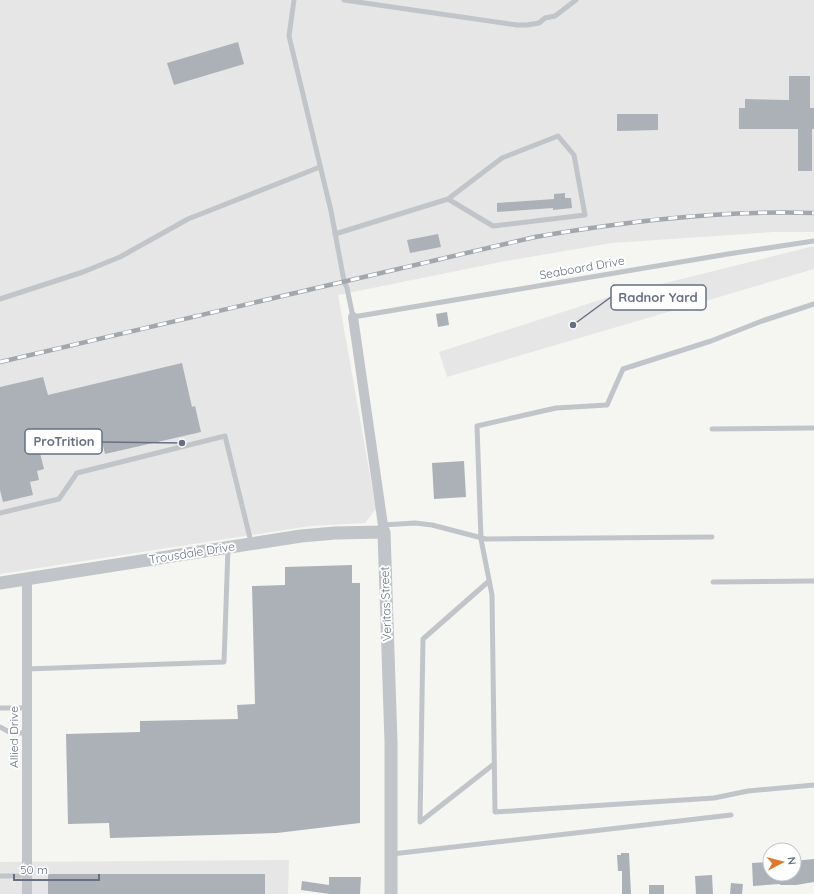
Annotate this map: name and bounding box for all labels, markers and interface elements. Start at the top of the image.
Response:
street label: Seaboard Drive [538,253,626,282]
callout: Radnor Yard [611,285,706,310]
text: Radnor Yard [618,289,698,305]
callout: ProTrition [25,429,102,454]
text: ProTrition [34,433,95,449]
street label: Trousdale Drive [148,538,236,567]
street label: Veritas Street [377,566,394,642]
street label: Allied Drive [6,706,21,768]
north arrow [762,842,802,882]
scale bar [14,856,99,882]
text: N [784,856,799,866]
text: 50 m [20,862,48,877]

